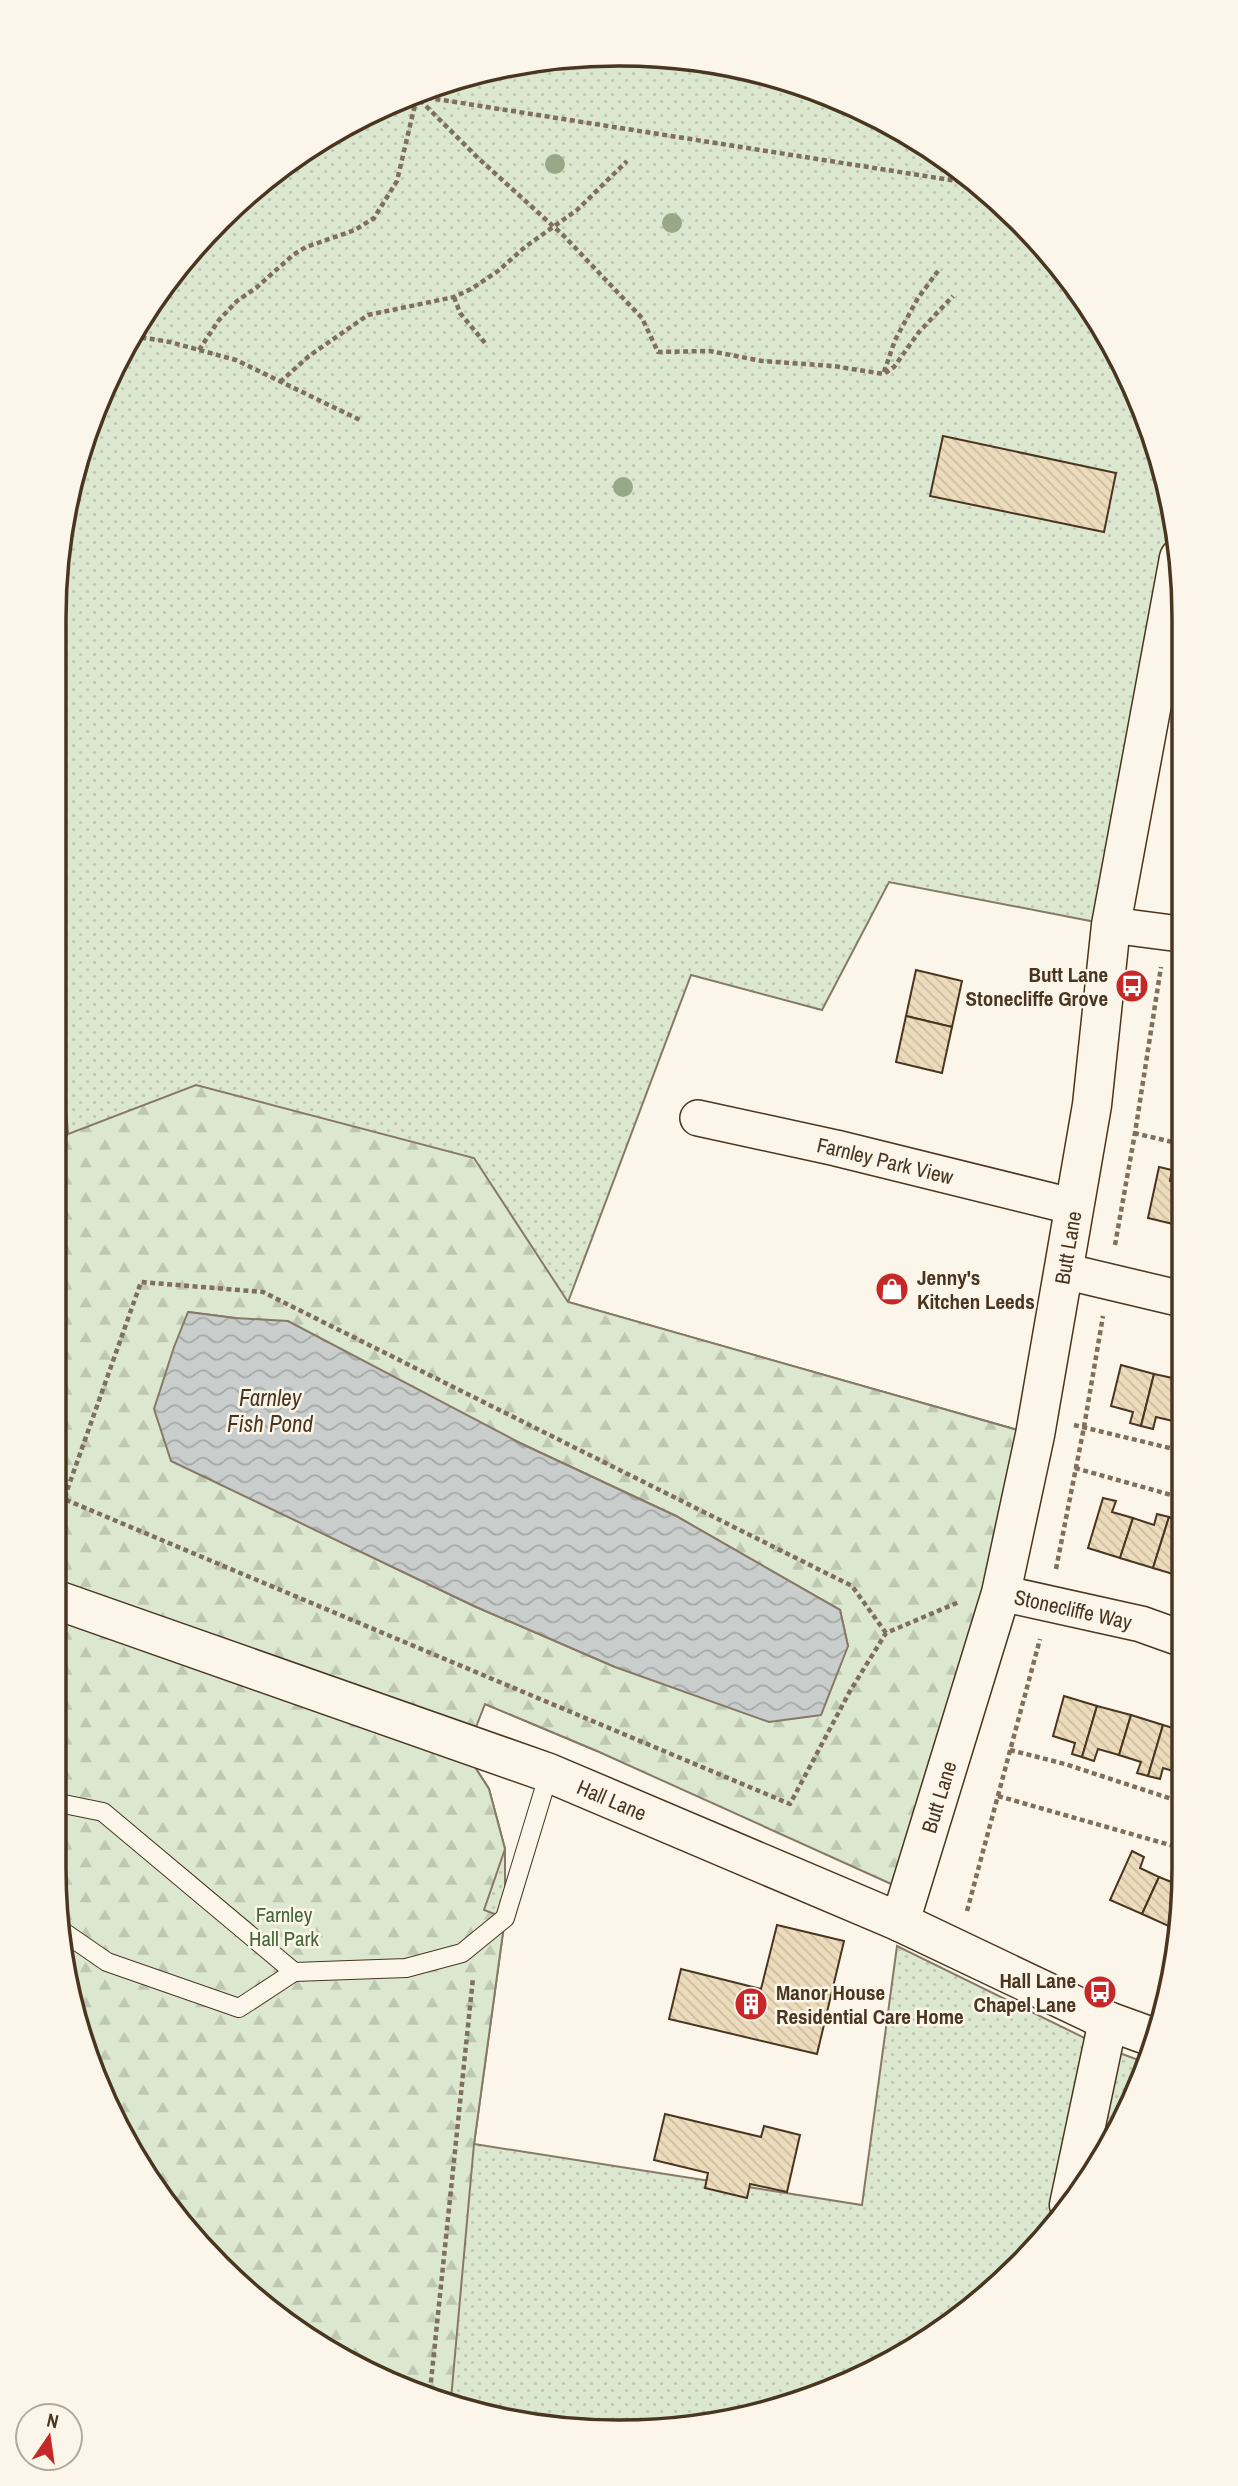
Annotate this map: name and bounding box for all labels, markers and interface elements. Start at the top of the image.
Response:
place label: Butt Lane Stonecliffe Grove [965,960,1108,1013]
bus stop icon: Butt Lane Stonecliffe Grove [1113,967,1151,1005]
street label: Farnley Park View [814,1130,957,1191]
street label: Butt Lane [1047,1209,1088,1286]
place label: Jenny's Kitchen Leeds [917,1263,1035,1316]
shop icon: Jenny's Kitchen Leeds [873,1270,911,1308]
water label: Farnley Fish Pond [227,1382,313,1439]
street label: Stonecliffe Way [1012,1582,1135,1636]
street label: Butt Lane [914,1757,963,1836]
street label: Hall Lane [573,1772,651,1827]
park label: Farnley Hall Park [249,1900,319,1953]
place label: Hall Lane Chapel Lane [974,1966,1076,2019]
bus stop icon: Hall Lane Chapel Lane [1081,1973,1119,2011]
place label: Manor House Residential Care Home [776,1978,964,2031]
building icon: Manor House Residential Care Home [732,1985,770,2023]
north arrow [14,2402,84,2472]
text: N [44,2407,61,2434]

